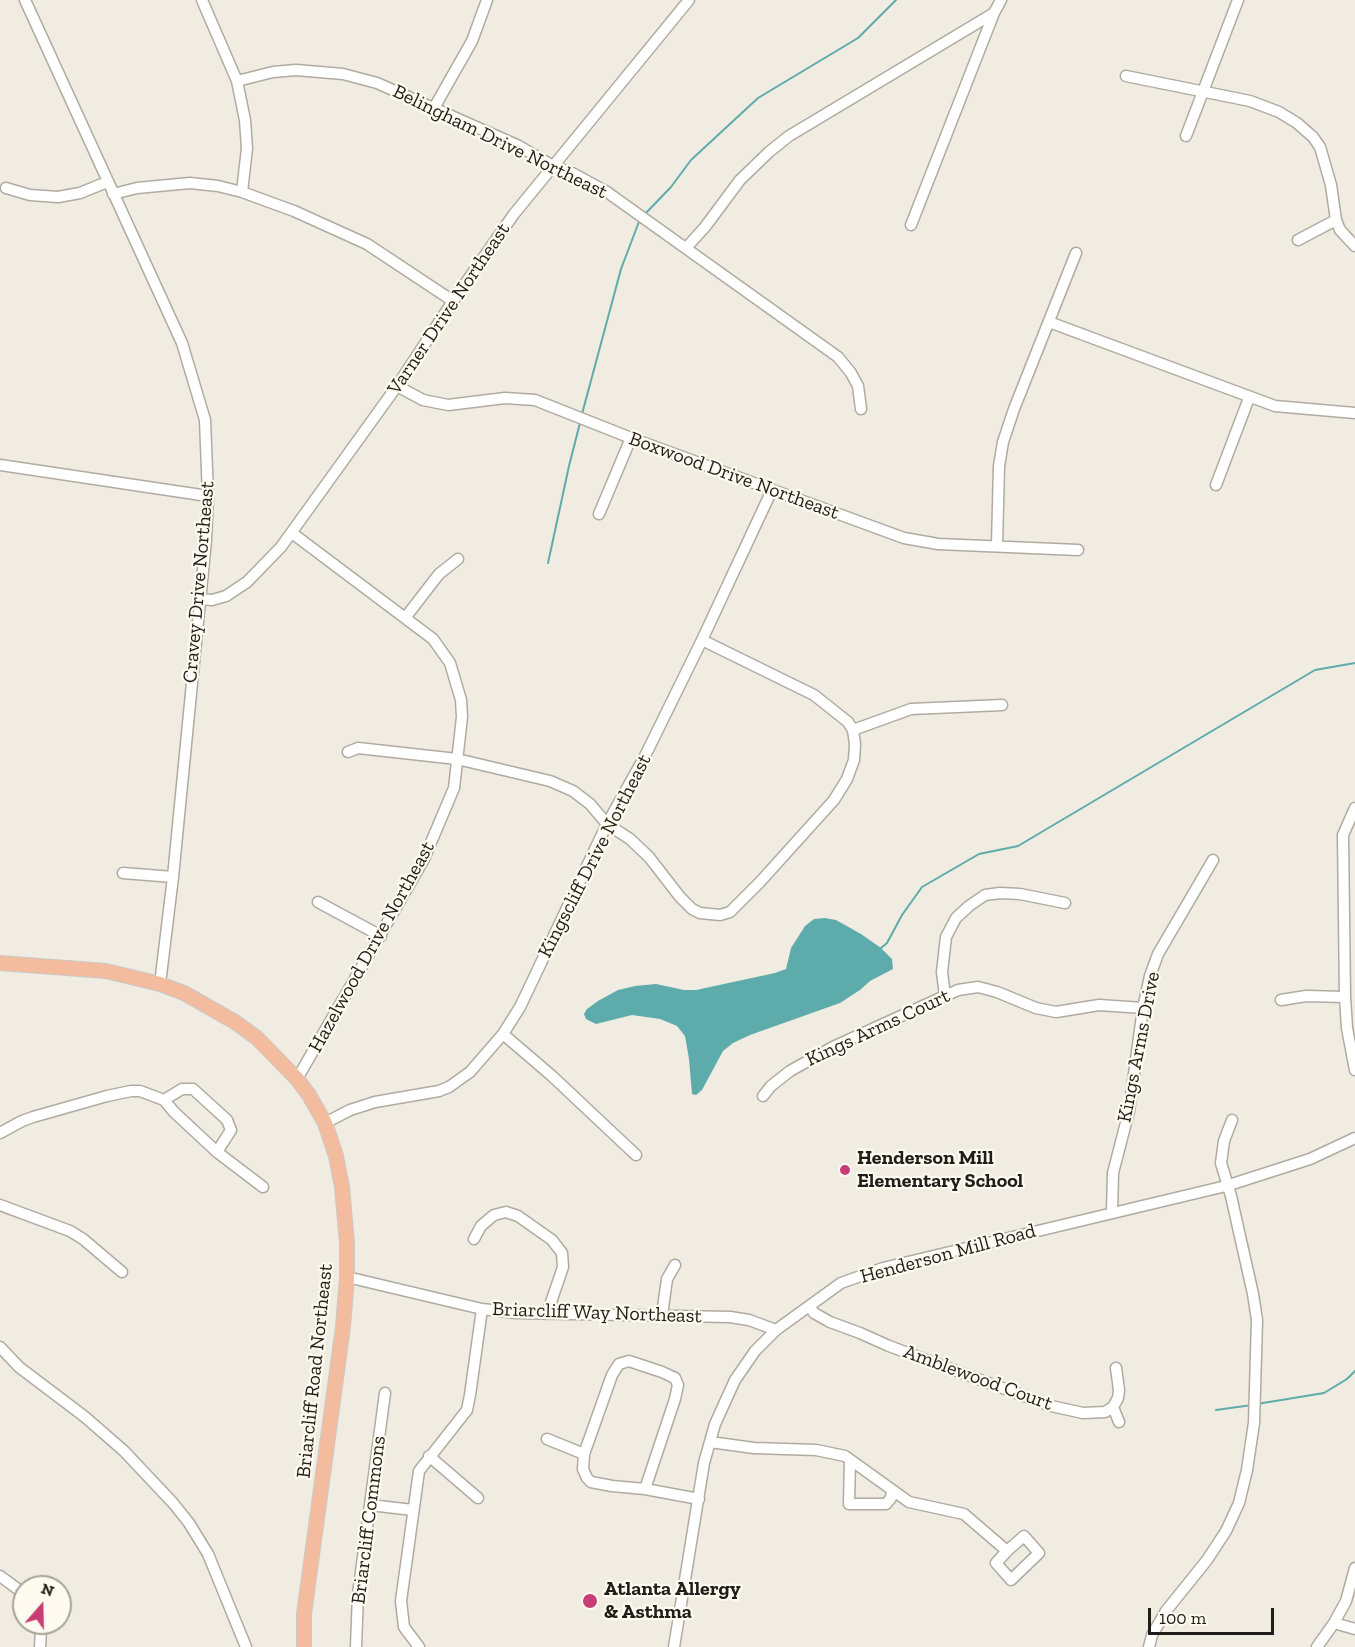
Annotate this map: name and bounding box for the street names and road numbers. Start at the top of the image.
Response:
street label: Belingham Drive Northeast [389,79,611,205]
street label: Varner Drive Northeast [383,219,515,399]
street label: Boxwood Drive Northeast [626,427,842,525]
street label: Cravey Drive Northeast [178,480,220,684]
street label: Kingscliff Drive Northeast [533,750,657,962]
street label: Hazelwood Drive Northeast [304,837,440,1057]
street label: Kings Arms Drive [1113,970,1165,1124]
street label: Kings Arms Court [802,984,954,1072]
street label: Henderson Mill Road [858,1219,1038,1289]
street label: Briarcliff Road Northeast [292,1263,338,1479]
street label: Briarcliff Way Northeast [492,1297,702,1329]
street label: Amblewood Court [900,1340,1056,1416]
street label: Briarcliff Commons [347,1435,391,1605]

